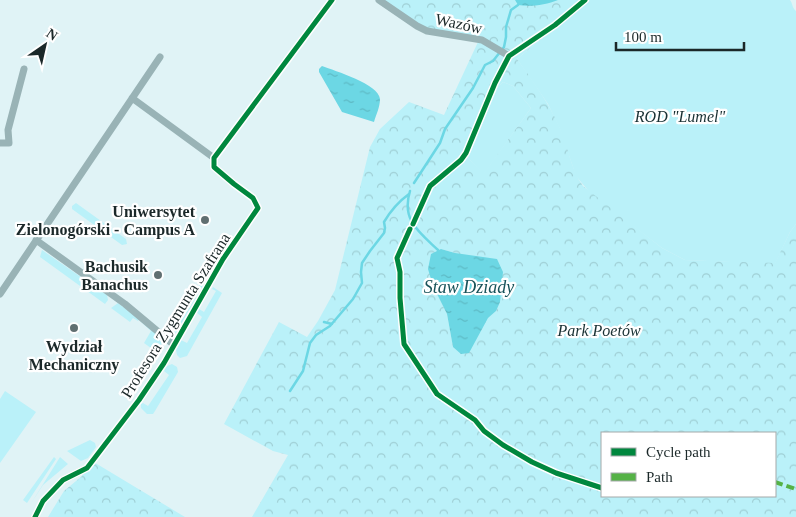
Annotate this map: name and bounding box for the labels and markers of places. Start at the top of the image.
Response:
place label: Uniwersytet Zielonogórski - Campus A [16,203,196,239]
marker: Uniwersytet Zielonogórski - Campus A [199,214,211,226]
place label: Bachusik Banachus [81,258,148,293]
marker: Bachusik Banachus [152,269,164,281]
marker: Wydział Mechaniczny [68,322,80,334]
place label: Wydział Mechaniczny [29,338,119,374]

